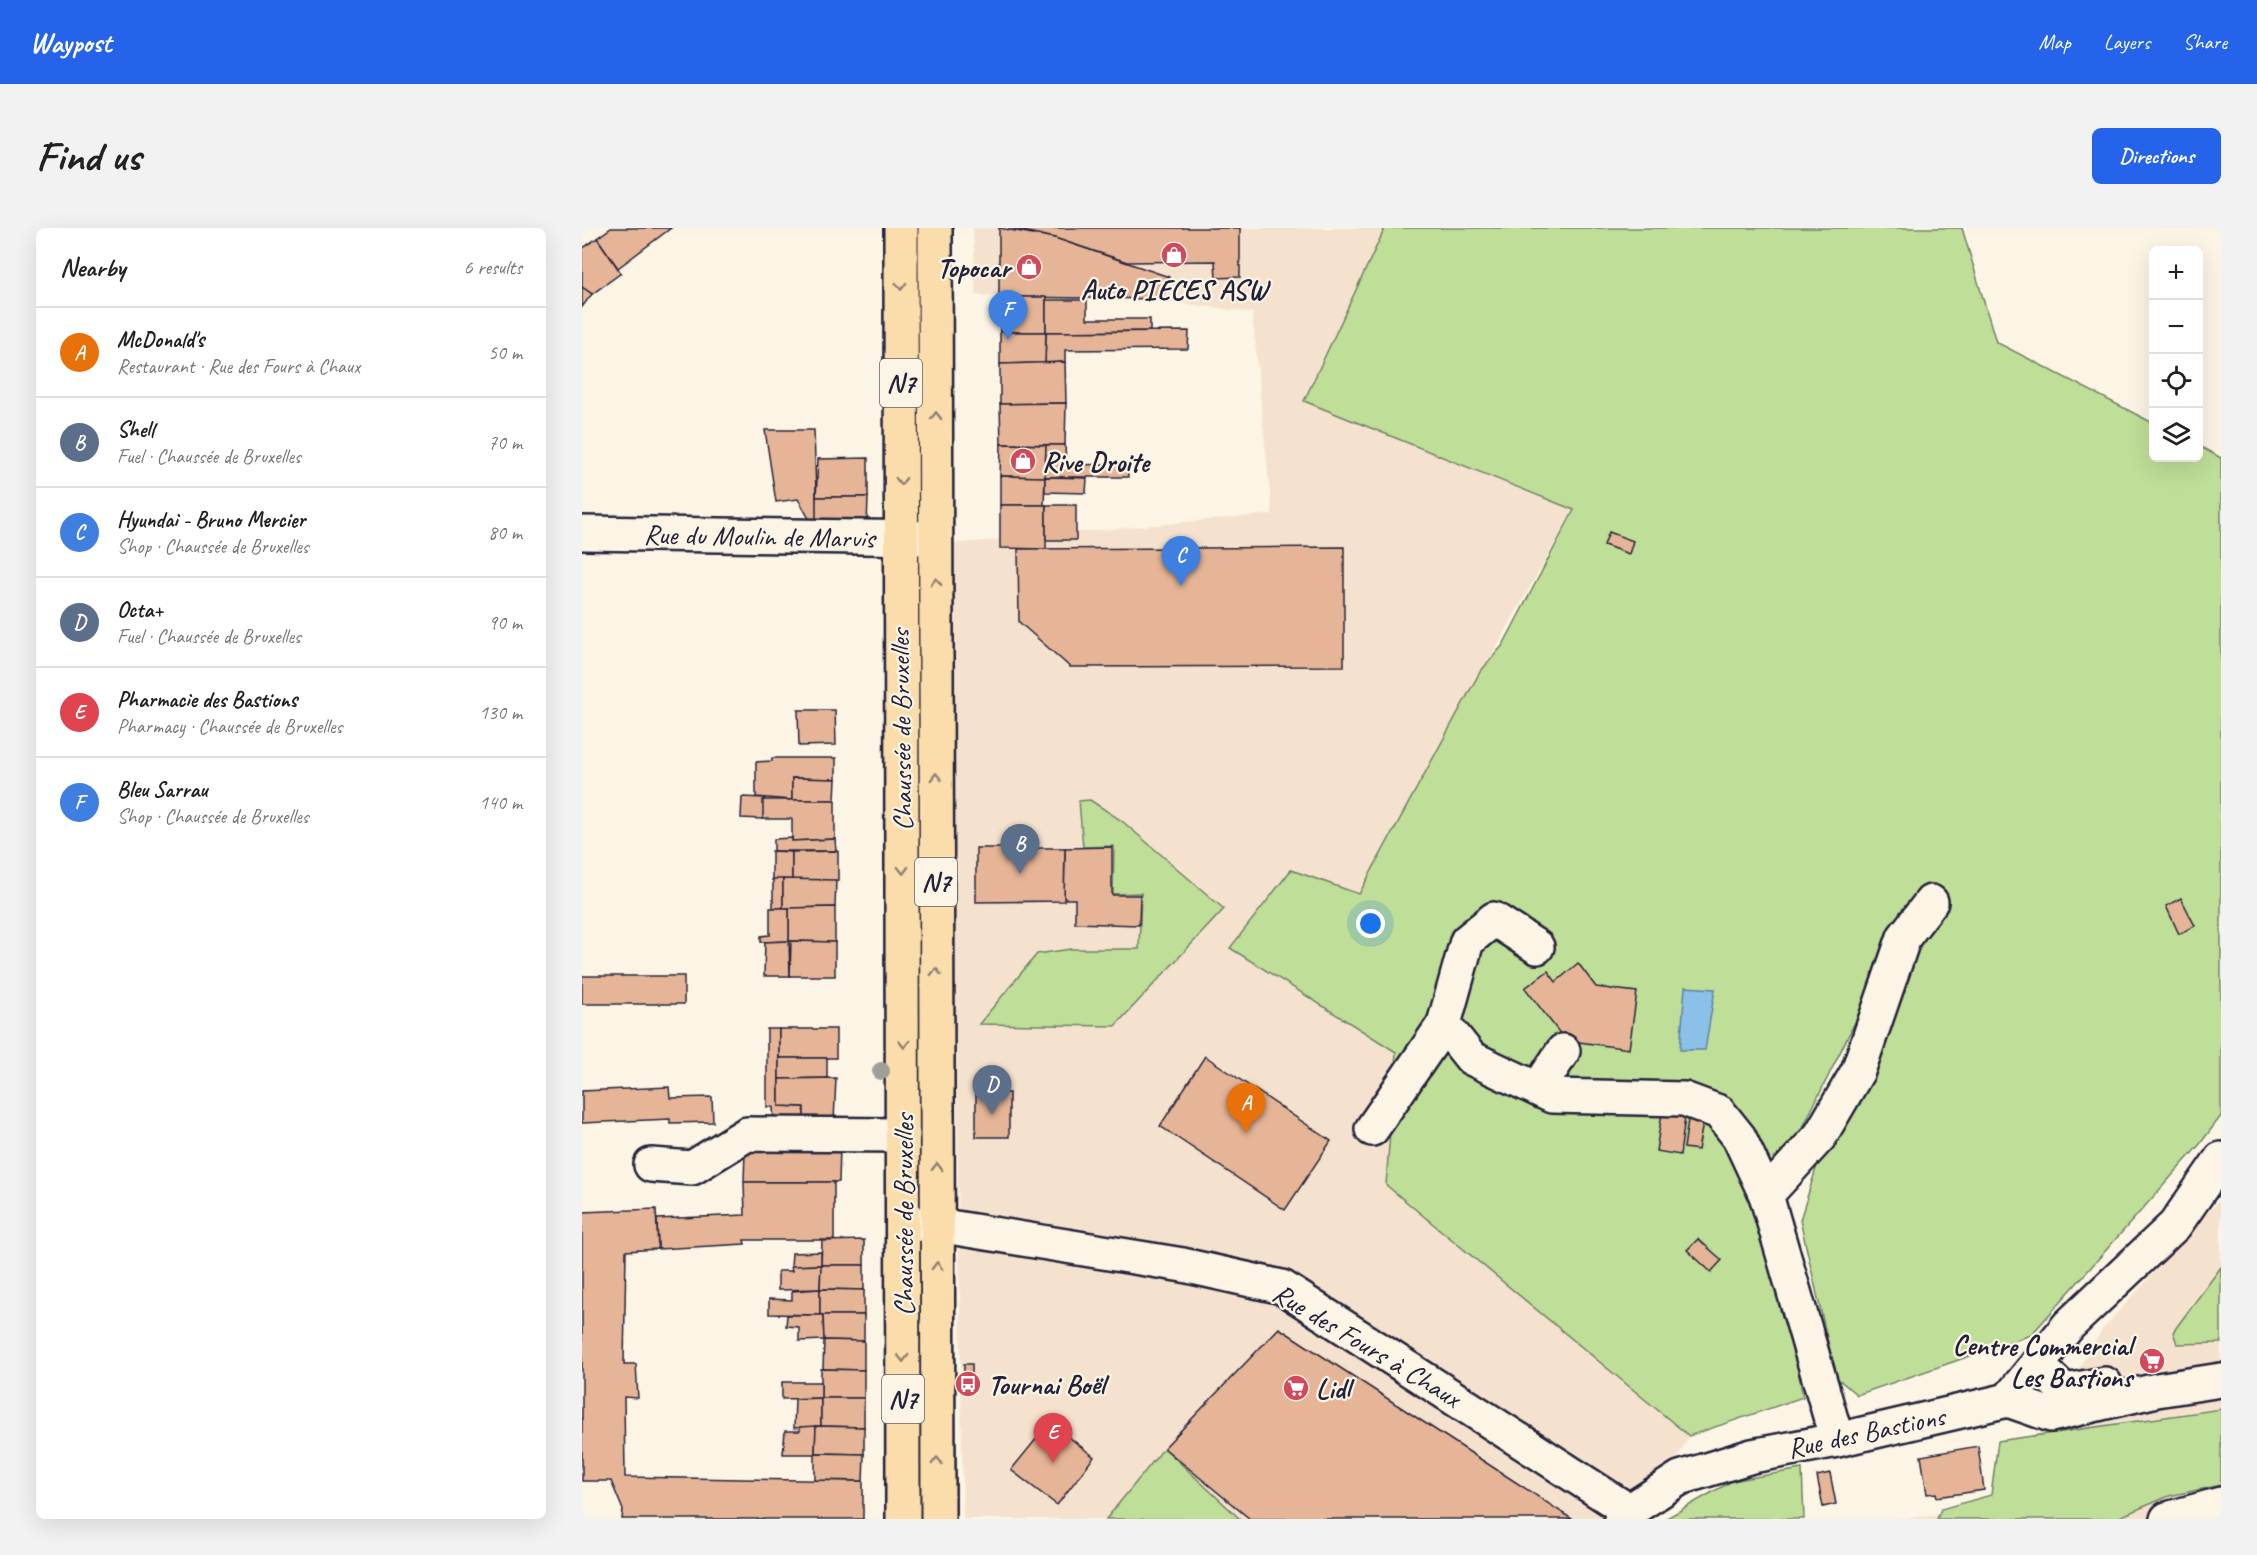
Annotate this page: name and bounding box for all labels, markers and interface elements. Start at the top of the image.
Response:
text: Waypost [30,25,111,60]
text: Map [2038,29,2071,55]
text: Layers [2104,29,2150,55]
text: Share [2183,29,2227,55]
button: Directions [2092,128,2221,184]
text: Find us [36,130,141,183]
shop icon: Auto PIECES ASW [1159,240,1189,270]
map controls [2149,246,2203,462]
button: + [2149,246,2203,300]
place label: Topocar [937,250,1013,285]
text: Nearby [60,251,125,284]
shop icon: Topocar [1014,252,1044,282]
text: 6 results [463,255,522,280]
place label: Auto PIECES ASW [1081,272,1271,307]
one-way arrow [895,282,907,291]
pin: F [988,291,1028,340]
button: − [2149,300,2203,354]
text: McDonald's [117,326,204,354]
text: A [74,340,85,365]
text: 50 m [488,340,522,365]
text: Restaurant · Rue des Fours à Chaux [117,354,360,379]
button: locate [2149,354,2203,408]
road number: N7 [880,359,922,407]
button: layers [2149,408,2203,462]
one-way arrow [930,412,942,421]
text: Shell [117,416,154,444]
text: B [74,430,85,455]
text: 70 m [488,430,522,455]
text: Fuel · Chaussée de Bruxelles [117,444,301,469]
place label: Rive Droite [1042,444,1152,479]
shop icon: Rive Droite [1008,446,1038,476]
one-way arrow [895,477,907,486]
text: Hyundai - Bruno Mercier [117,506,305,534]
street label: Rue du Moulin de Marvis [643,516,877,556]
text: C [75,520,84,545]
text: 80 m [488,520,522,545]
text: Shop · Chaussée de Bruxelles [117,534,309,559]
pin: C [1162,536,1200,586]
one-way arrow [930,577,942,586]
text: Octa+ [117,596,163,624]
text: D [74,610,85,635]
text: 90 m [488,610,522,635]
text: Fuel · Chaussée de Bruxelles [117,624,301,649]
street label: Chaussée de Bruxelles [882,626,920,831]
text: Pharmacie des Bastions [117,686,297,714]
text: E [74,700,85,725]
text: 130 m [479,700,522,725]
text: Pharmacy · Chaussée de Bruxelles [117,714,342,739]
one-way arrow [930,772,942,781]
text: Bleu Sarrau [117,776,207,804]
text: F [75,790,84,815]
text: 140 m [479,790,522,815]
text: Shop · Chaussée de Bruxelles [117,804,309,829]
pin: B [1000,824,1040,874]
road number: N7 [915,858,957,906]
one-way arrow [897,865,909,874]
your location [1356,909,1385,938]
one-way arrow [930,967,942,976]
one-way arrow [898,1040,910,1049]
pin: D [972,1066,1012,1115]
pin: A [1226,1084,1266,1133]
street label: Chaussée de Bruxelles [886,1112,921,1316]
one-way arrow [931,1162,943,1171]
one-way arrow [931,1261,943,1270]
street label: Rue des Fours à Chaux [1267,1275,1469,1416]
place label: Centre Commercial Les Bastions [1953,1328,2137,1395]
supermarket icon: Centre Commercial Les Bastions [2137,1346,2167,1376]
one-way arrow [897,1354,909,1363]
place label: Tournai Boël [988,1367,1111,1402]
bus stop icon: Tournai Boël [953,1369,983,1399]
place label: Lidl [1316,1371,1355,1406]
supermarket icon: Lidl [1281,1373,1311,1403]
road number: N7 [882,1375,924,1423]
street label: Rue des Bastions [1784,1398,1950,1466]
pin: E [1034,1414,1072,1463]
one-way arrow [931,1456,943,1465]

